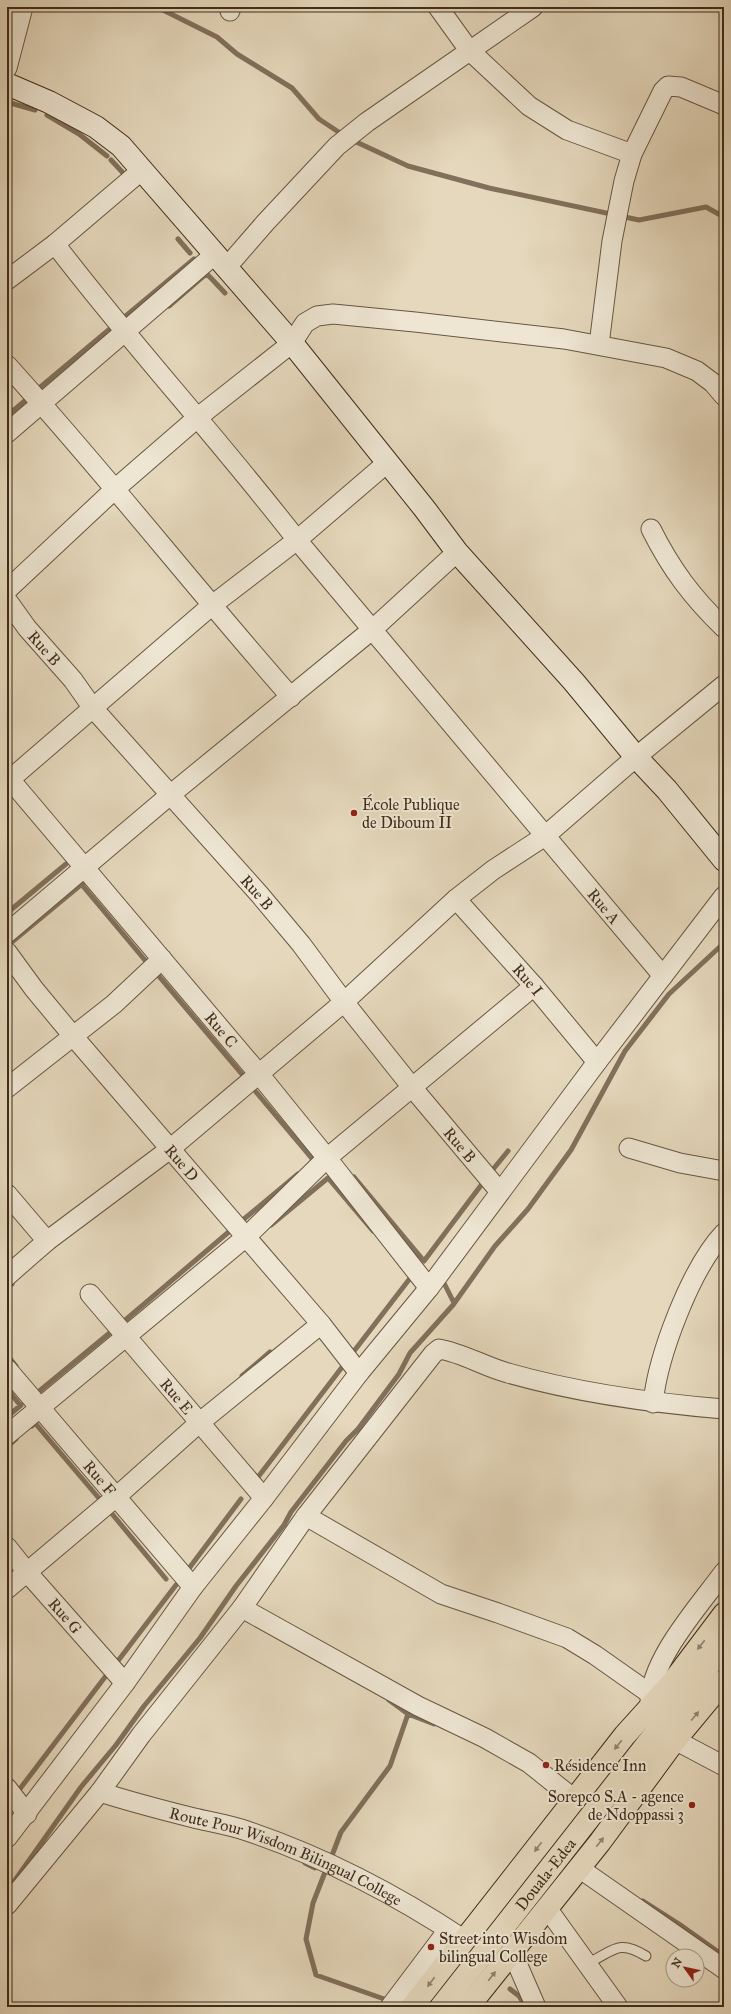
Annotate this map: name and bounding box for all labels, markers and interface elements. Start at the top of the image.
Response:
street label: Rue B [24,627,65,669]
place label: École Publique de Diboum II [362,793,460,832]
marker: École Publique de Diboum II [349,808,359,818]
street label: Rue B [237,871,278,914]
street label: Rue A [584,884,625,928]
street label: Rue I [509,959,547,999]
street label: Rue C [201,1008,242,1051]
street label: Rue B [440,1123,480,1166]
street label: Rue D [161,1140,203,1185]
street label: Rue E [156,1374,198,1418]
street label: Rue F [80,1456,120,1500]
street label: Rue G [45,1594,86,1638]
one-way arrow [696,1640,705,1651]
one-way arrow [691,1711,700,1721]
one-way arrow [613,1740,622,1751]
place label: Résidence Inn [554,1756,647,1775]
marker: Résidence Inn [541,1760,551,1770]
place label: Sorepco S.A - agence de Ndoppassi 3 [548,1787,684,1824]
marker: Sorepco S.A - agence de Ndoppassi 3 [687,1800,697,1810]
street label: Route Pour Wisdom Bilingual College [167,1803,406,1909]
street label: Douala-Edea [511,1834,580,1914]
one-way arrow [595,1836,604,1847]
one-way arrow [533,1842,542,1853]
place label: Street into Wisdom bilingual College [439,1929,568,1967]
marker: Street into Wisdom bilingual College [426,1942,436,1952]
north arrow [665,1948,705,1988]
text: N [669,1955,685,1970]
one-way arrow [488,1971,497,1982]
one-way arrow [426,1977,435,1988]

